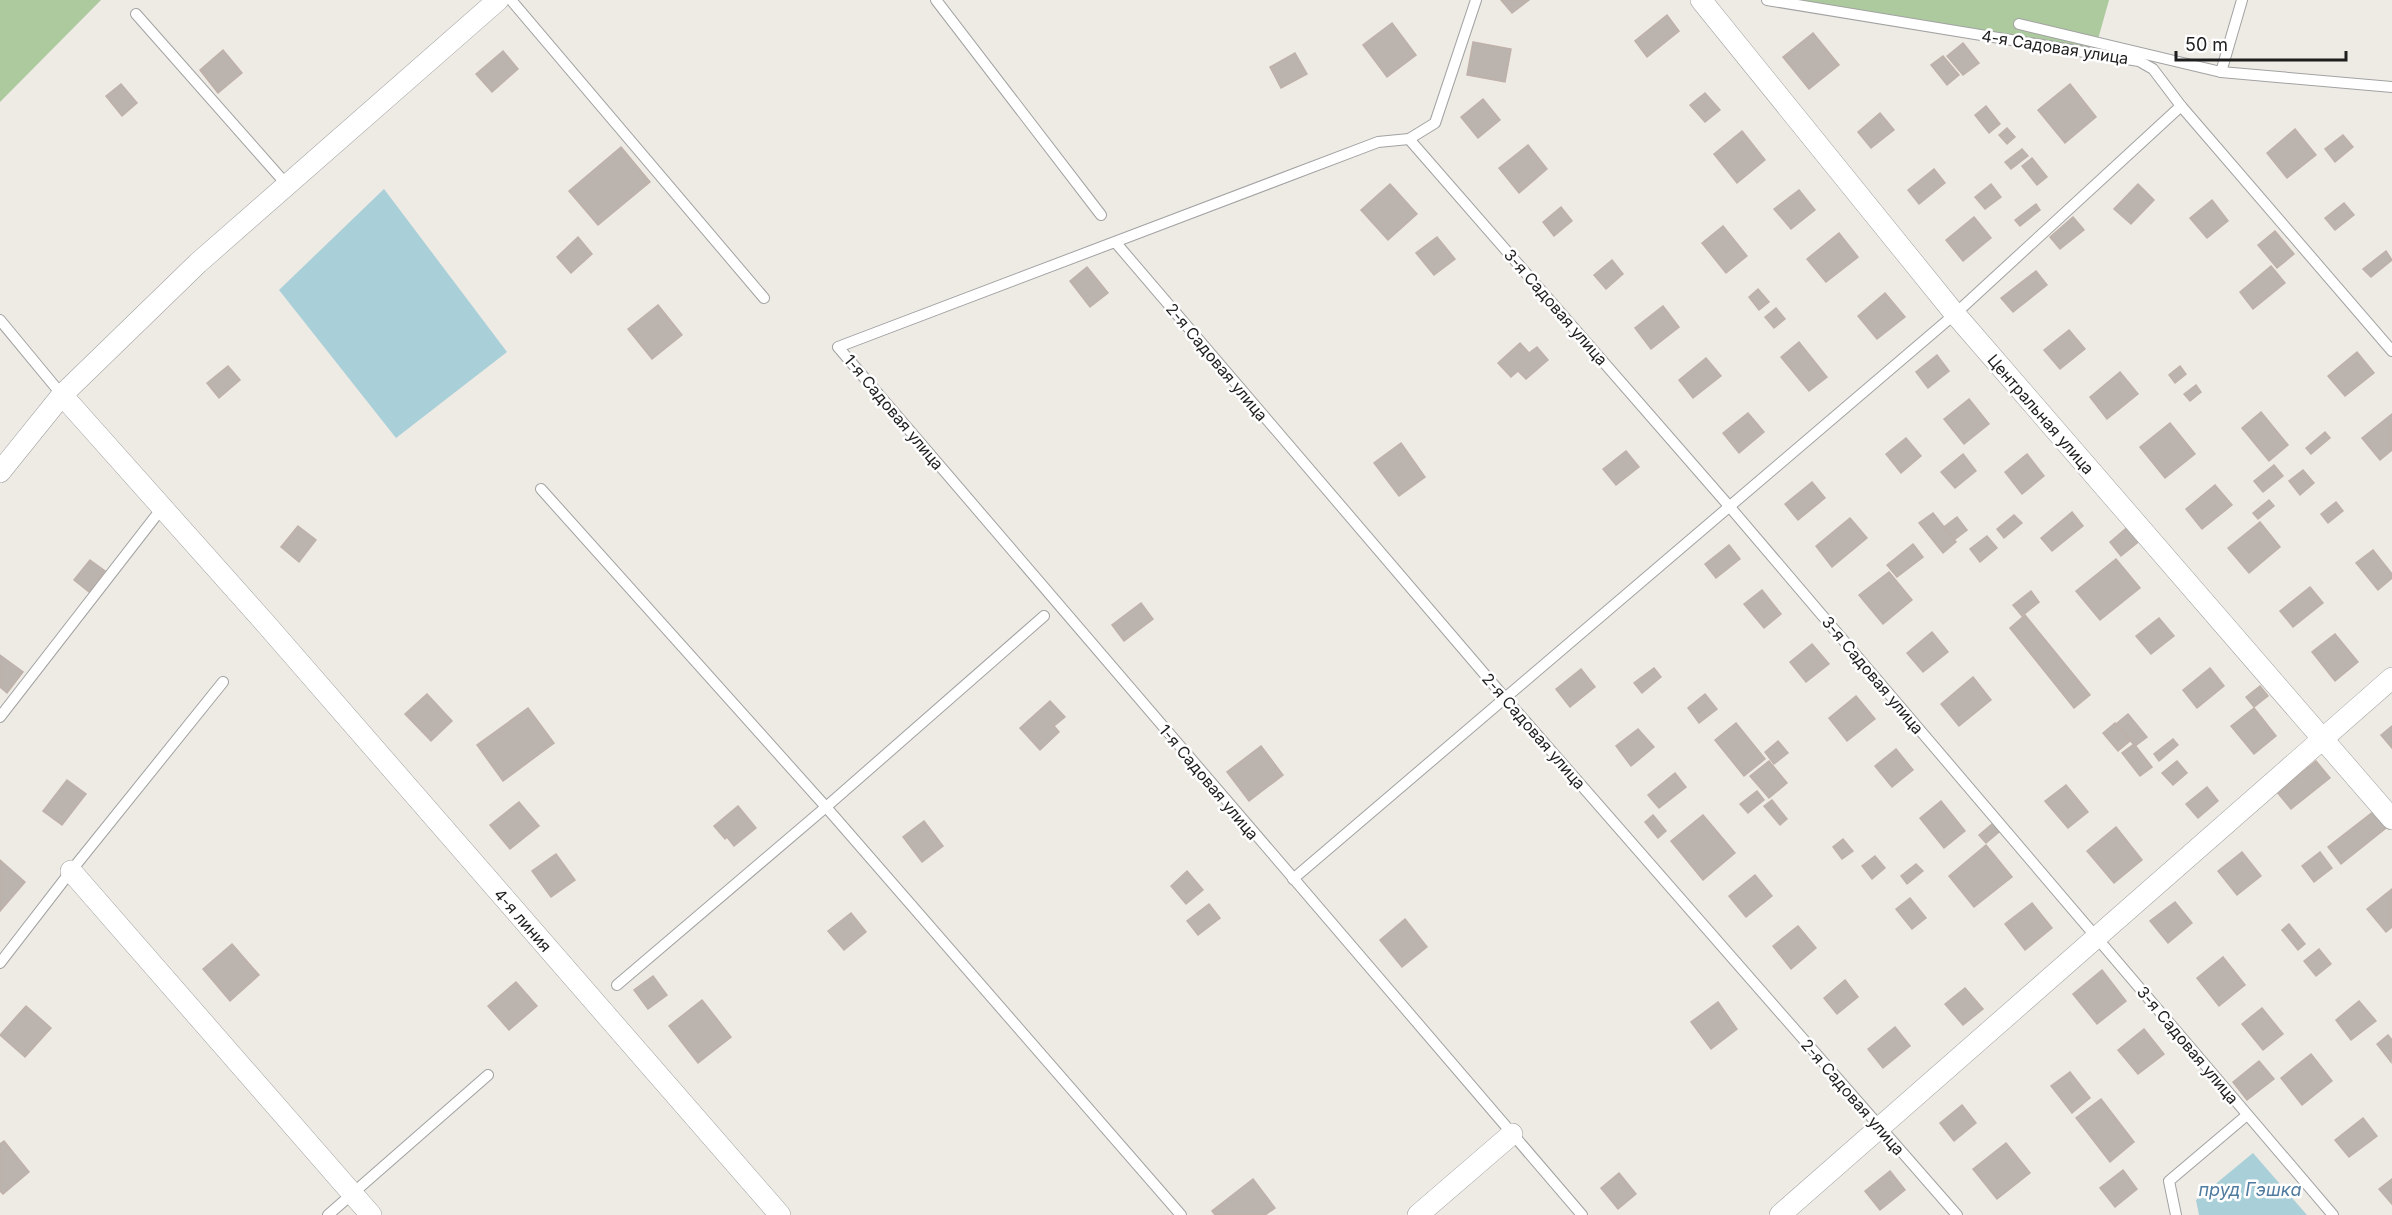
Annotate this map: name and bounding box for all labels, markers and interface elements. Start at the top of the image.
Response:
scale bar [2176,24,2346,62]
street label: 4-я Садовая улица [1980,26,2130,68]
text: 50 m [2185,34,2228,55]
street label: 3-я Садовая улица [1500,245,1612,369]
street label: 2-я Садовая улица [1162,299,1272,425]
street label: 1-я Садовая улица [840,350,948,474]
street label: Центральная улица [1983,350,2099,478]
street label: 3-я Садовая улица [1818,612,1928,738]
street label: 2-я Садовая улица [1478,669,1590,793]
street label: 1-я Садовая улица [1155,720,1263,844]
street label: 4-я линия [490,884,556,956]
street label: 3-я Садовая улица [2133,982,2243,1108]
street label: 2-я Садовая улица [1797,1035,1909,1159]
water label: пруд Гэшка [2198,1179,2302,1200]

